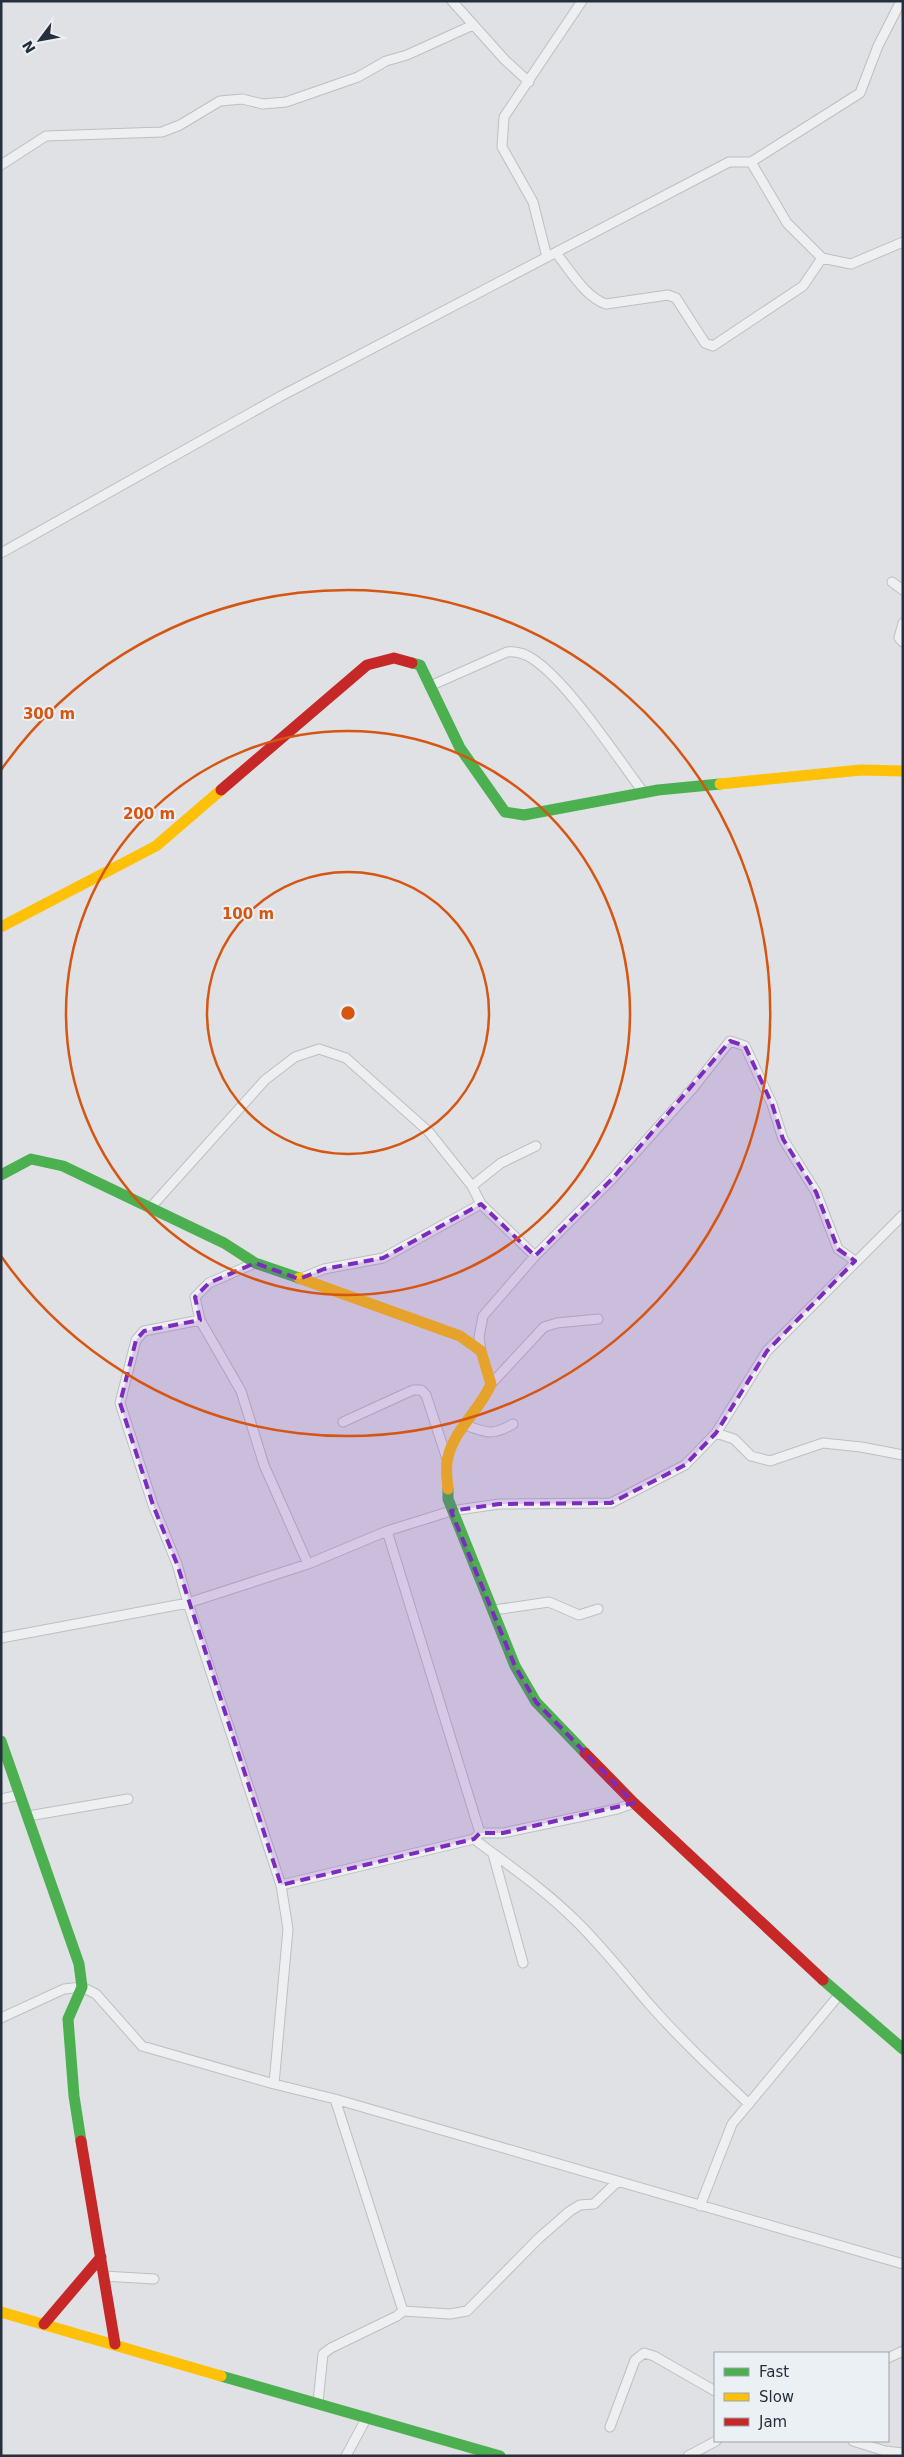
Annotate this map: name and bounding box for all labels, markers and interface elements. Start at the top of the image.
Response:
north arrow [15,15,65,65]
text: N [19,38,39,56]
text: 300 m [23,705,75,723]
text: 200 m [123,805,175,823]
text: 100 m [222,905,274,923]
centre of rings [339,1004,357,1022]
legend [714,2352,889,2442]
text: Fast [759,2363,789,2381]
text: Slow [759,2388,794,2406]
text: Jam [758,2413,787,2431]

